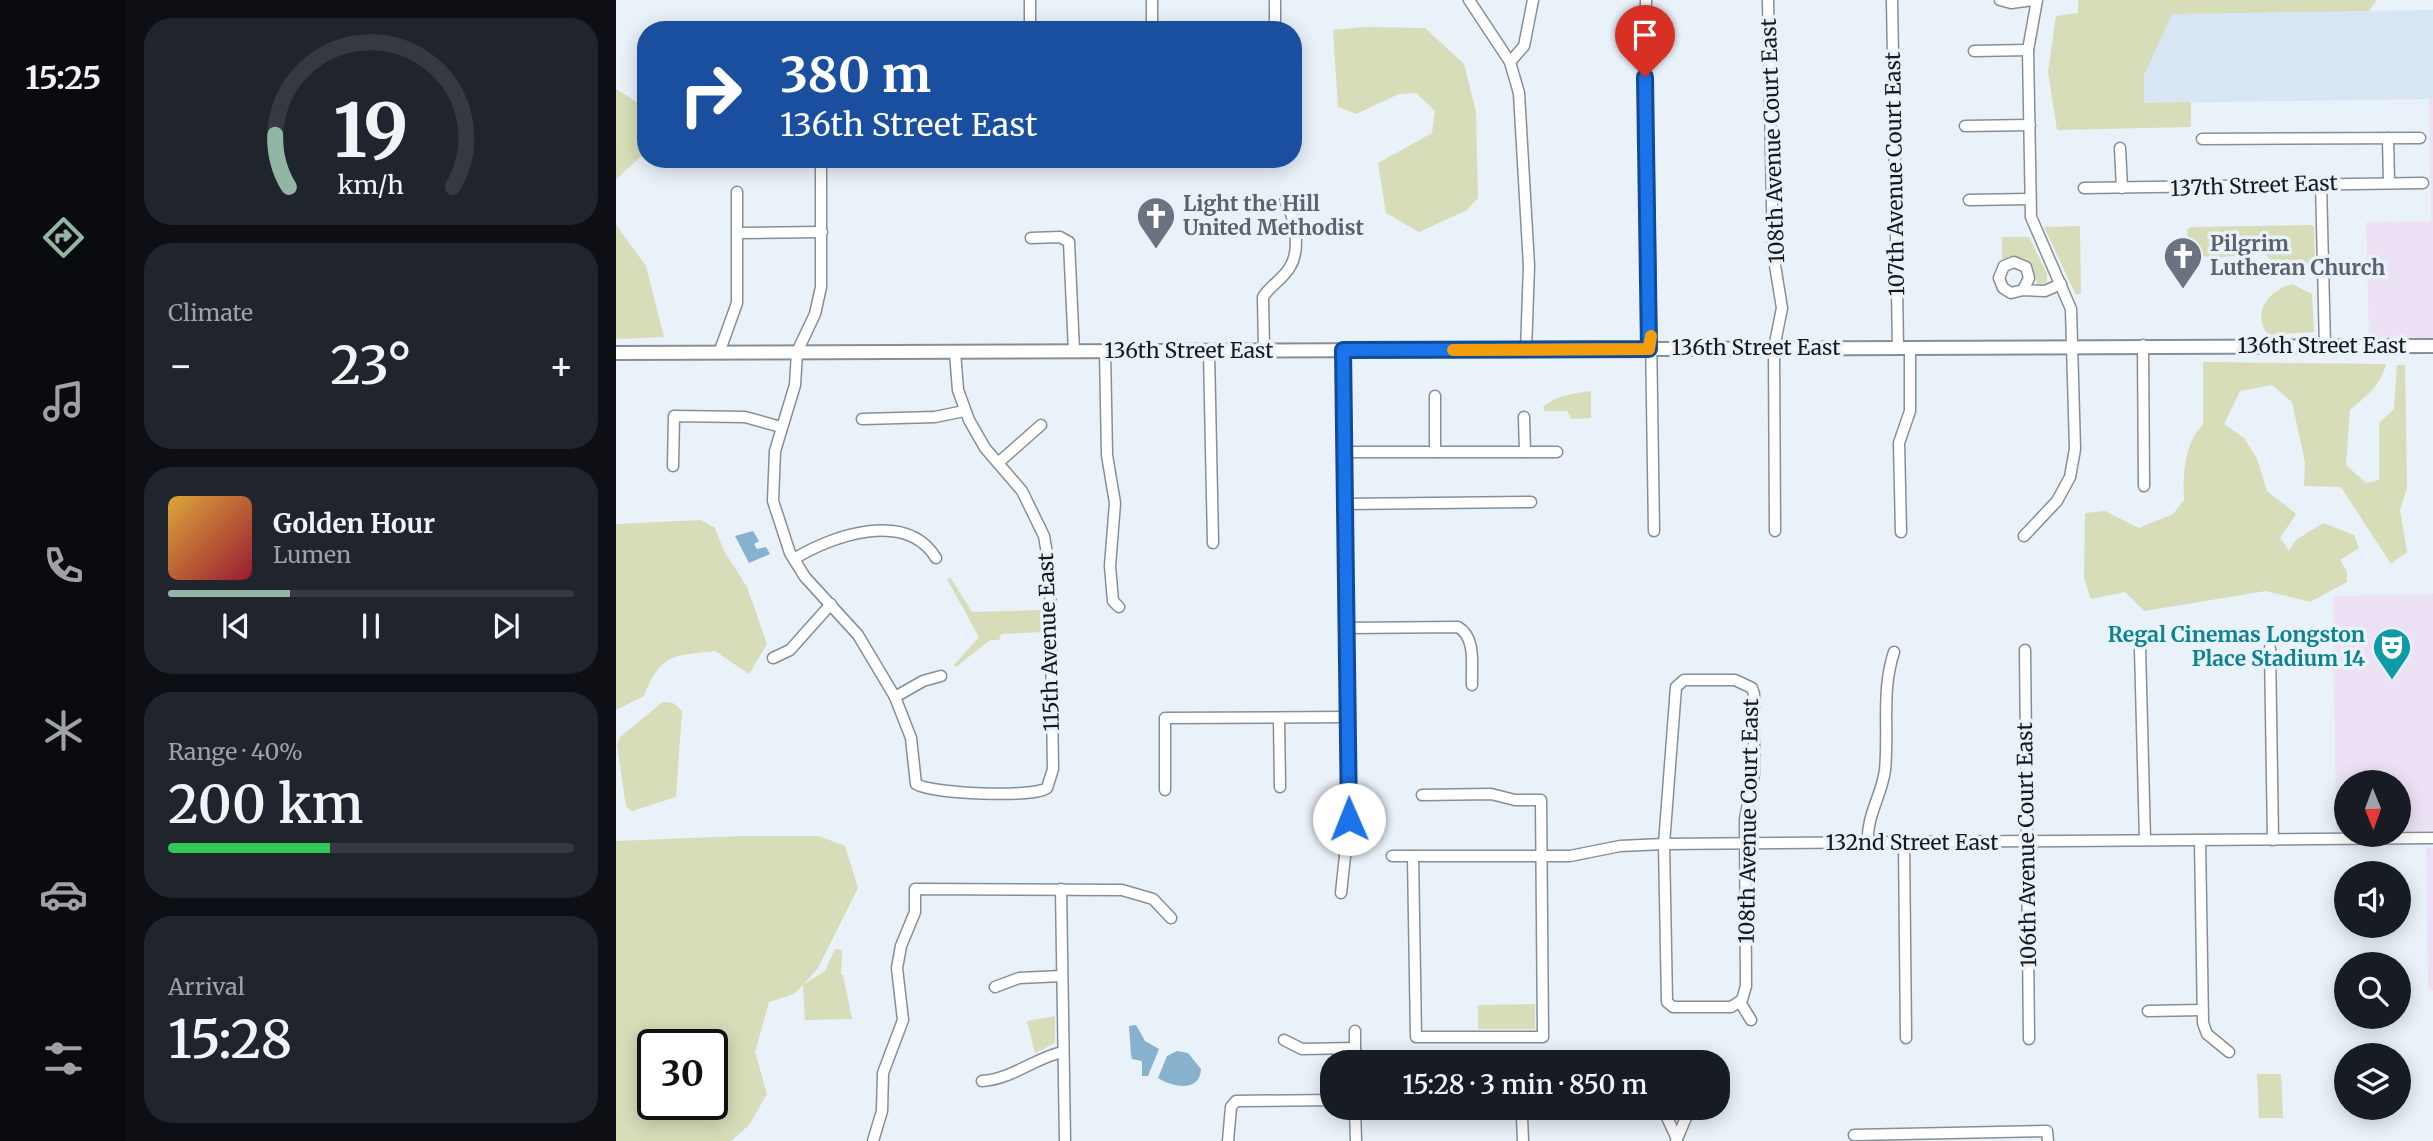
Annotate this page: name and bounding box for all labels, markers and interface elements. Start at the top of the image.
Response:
pin [1615,5,1675,77]
icon: arrive [1626,16,1664,54]
street label: 108th Avenue Court East [1755,18,1790,264]
text: 380 m [780,44,931,105]
icon: right [665,49,756,140]
street label: 107th Avenue Court East [1879,52,1910,296]
text: 15:25 [25,58,101,98]
text: 19 [333,86,409,178]
text: 136th Street East [780,105,1038,145]
text: km/h [338,169,404,201]
street label: 137th Street East [2170,169,2338,202]
place label: Light the Hill United Methodist [1183,190,1365,241]
church icon: Light the Hill United Methodist [1135,195,1177,250]
icon: directions [39,213,88,262]
place label: Pilgrim Lutheran Church [2210,230,2385,281]
church icon: Pilgrim Lutheran Church [2162,235,2204,290]
text: Climate [168,298,253,327]
street label: 136th Street East [2238,332,2407,359]
text: 23° [330,333,412,398]
street label: 136th Street East [1672,334,1841,361]
street label: 136th Street East [1105,337,1274,364]
text: − [168,342,193,389]
text: + [549,342,574,389]
icon: music [39,377,88,426]
text: Golden Hour [273,507,435,540]
text: Lumen [273,540,351,569]
icon: phone [39,541,88,590]
street label: 115th Avenue East [1032,552,1065,732]
icon: previous [217,607,255,645]
icon: pause [352,607,390,645]
icon: next [487,607,525,645]
place label: Regal Cinemas Longston Place Stadium 14 [2108,621,2365,672]
theatre icon: Regal Cinemas Longston Place Stadium 14 [2371,626,2413,681]
street label: 108th Avenue Court East [1733,698,1764,944]
icon: climate [39,706,88,755]
street label: 106th Avenue Court East [2011,722,2042,968]
text: Range · 40% [168,737,303,766]
north arrow [2334,770,2412,847]
map controls [2334,770,2411,1120]
text: 200 km [168,772,364,837]
position arrow [1312,782,1386,856]
street label: 132nd Street East [1825,829,1999,856]
button: sound [2334,861,2411,938]
icon: car [39,870,88,919]
button: search [2334,952,2411,1029]
text: Arrival [168,972,245,1001]
text: 15:28 [168,1007,292,1072]
speed limit sign: 30 [637,1029,728,1120]
icon: filters [39,1034,88,1083]
button: layers [2334,1043,2411,1120]
text: 15:28 · 3 min · 850 m [1402,1068,1648,1101]

